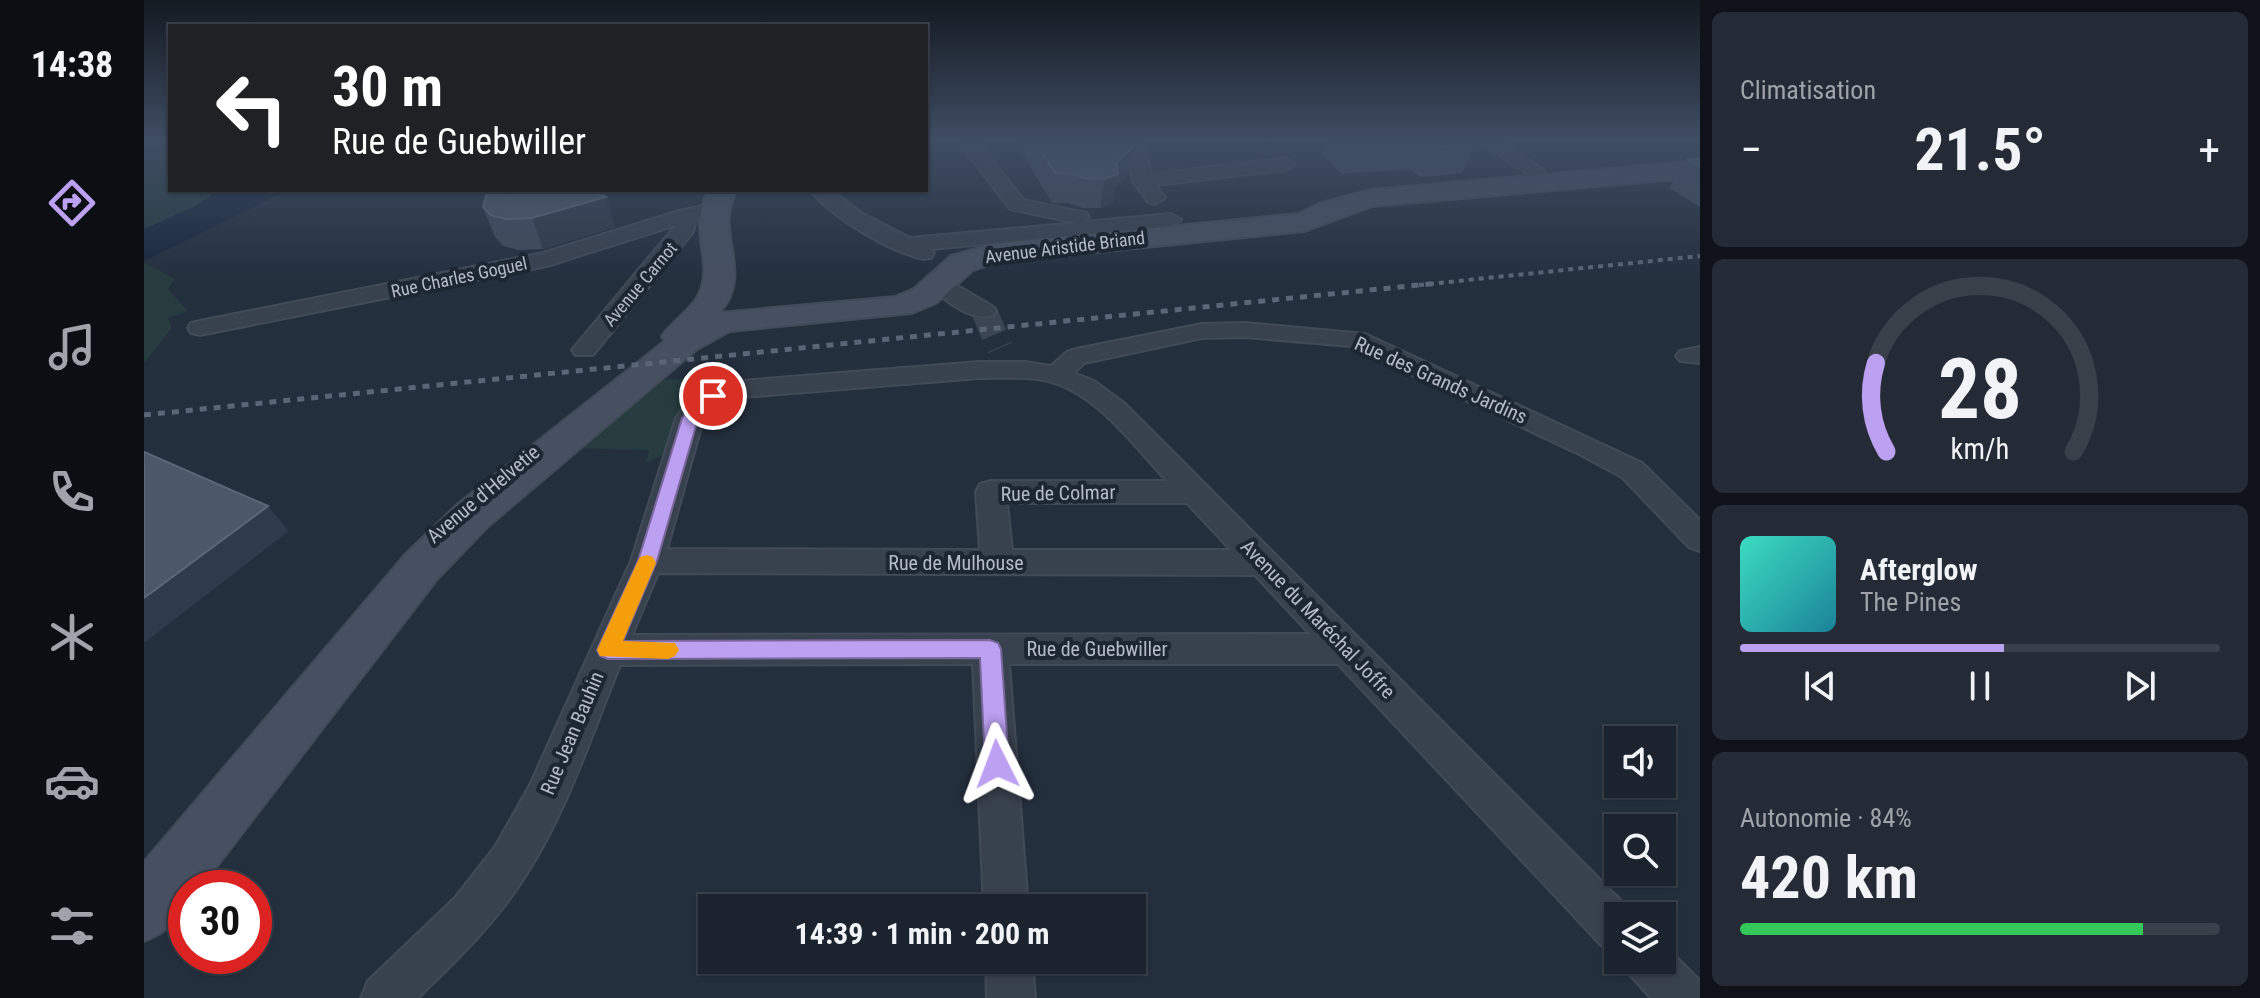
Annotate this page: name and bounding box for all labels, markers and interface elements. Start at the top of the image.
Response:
text: 14:38 [31,44,113,86]
text: 30 m [332,54,443,120]
icon: left [200,56,304,160]
text: Climatisation [1740,75,1876,105]
text: 21.5° [1914,114,2046,185]
text: Rue de Guebwiller [332,121,586,163]
text: − [1740,124,1762,176]
text: + [2198,124,2220,176]
icon: directions [44,175,100,231]
street label: Avenue Aristide Briand [984,227,1146,267]
street label: Avenue Carnot [599,238,681,330]
street label: Rue Charles Goguel [389,252,529,302]
icon: music [44,319,100,375]
street label: Rue des Grands Jardins [1351,331,1531,429]
text: 28 [1938,340,2022,437]
pin [679,362,747,430]
icon: arrive [691,374,735,418]
text: km/h [1951,432,2009,466]
street label: Avenue d'Helvetie [422,440,544,548]
icon: phone [44,464,100,520]
street label: Rue de Colmar [1000,480,1116,506]
street label: Avenue du Maréchal Joffre [1236,535,1400,703]
street label: Rue de Mulhouse [888,551,1024,575]
text: Afterglow [1860,552,1978,587]
text: The Pines [1860,587,1961,617]
icon: climate [44,609,100,665]
street label: Rue de Guebwiller [1026,637,1168,661]
icon: previous [1798,664,1842,708]
icon: pause [1958,664,2002,708]
icon: next [2118,664,2162,708]
street label: Rue Jean Bauhin [535,668,609,798]
position arrow [955,722,1039,806]
map controls [1604,726,1676,974]
button: sound [1604,726,1676,798]
icon: car [44,753,100,809]
text: Autonomie · 84% [1740,803,1912,833]
button: search [1604,814,1676,886]
text: 420 km [1740,842,1918,913]
speed limit sign: 30 [168,870,272,974]
icon: filters [44,898,100,954]
button: layers [1604,902,1676,974]
text: 14:39 · 1 min · 200 m [795,916,1049,951]

